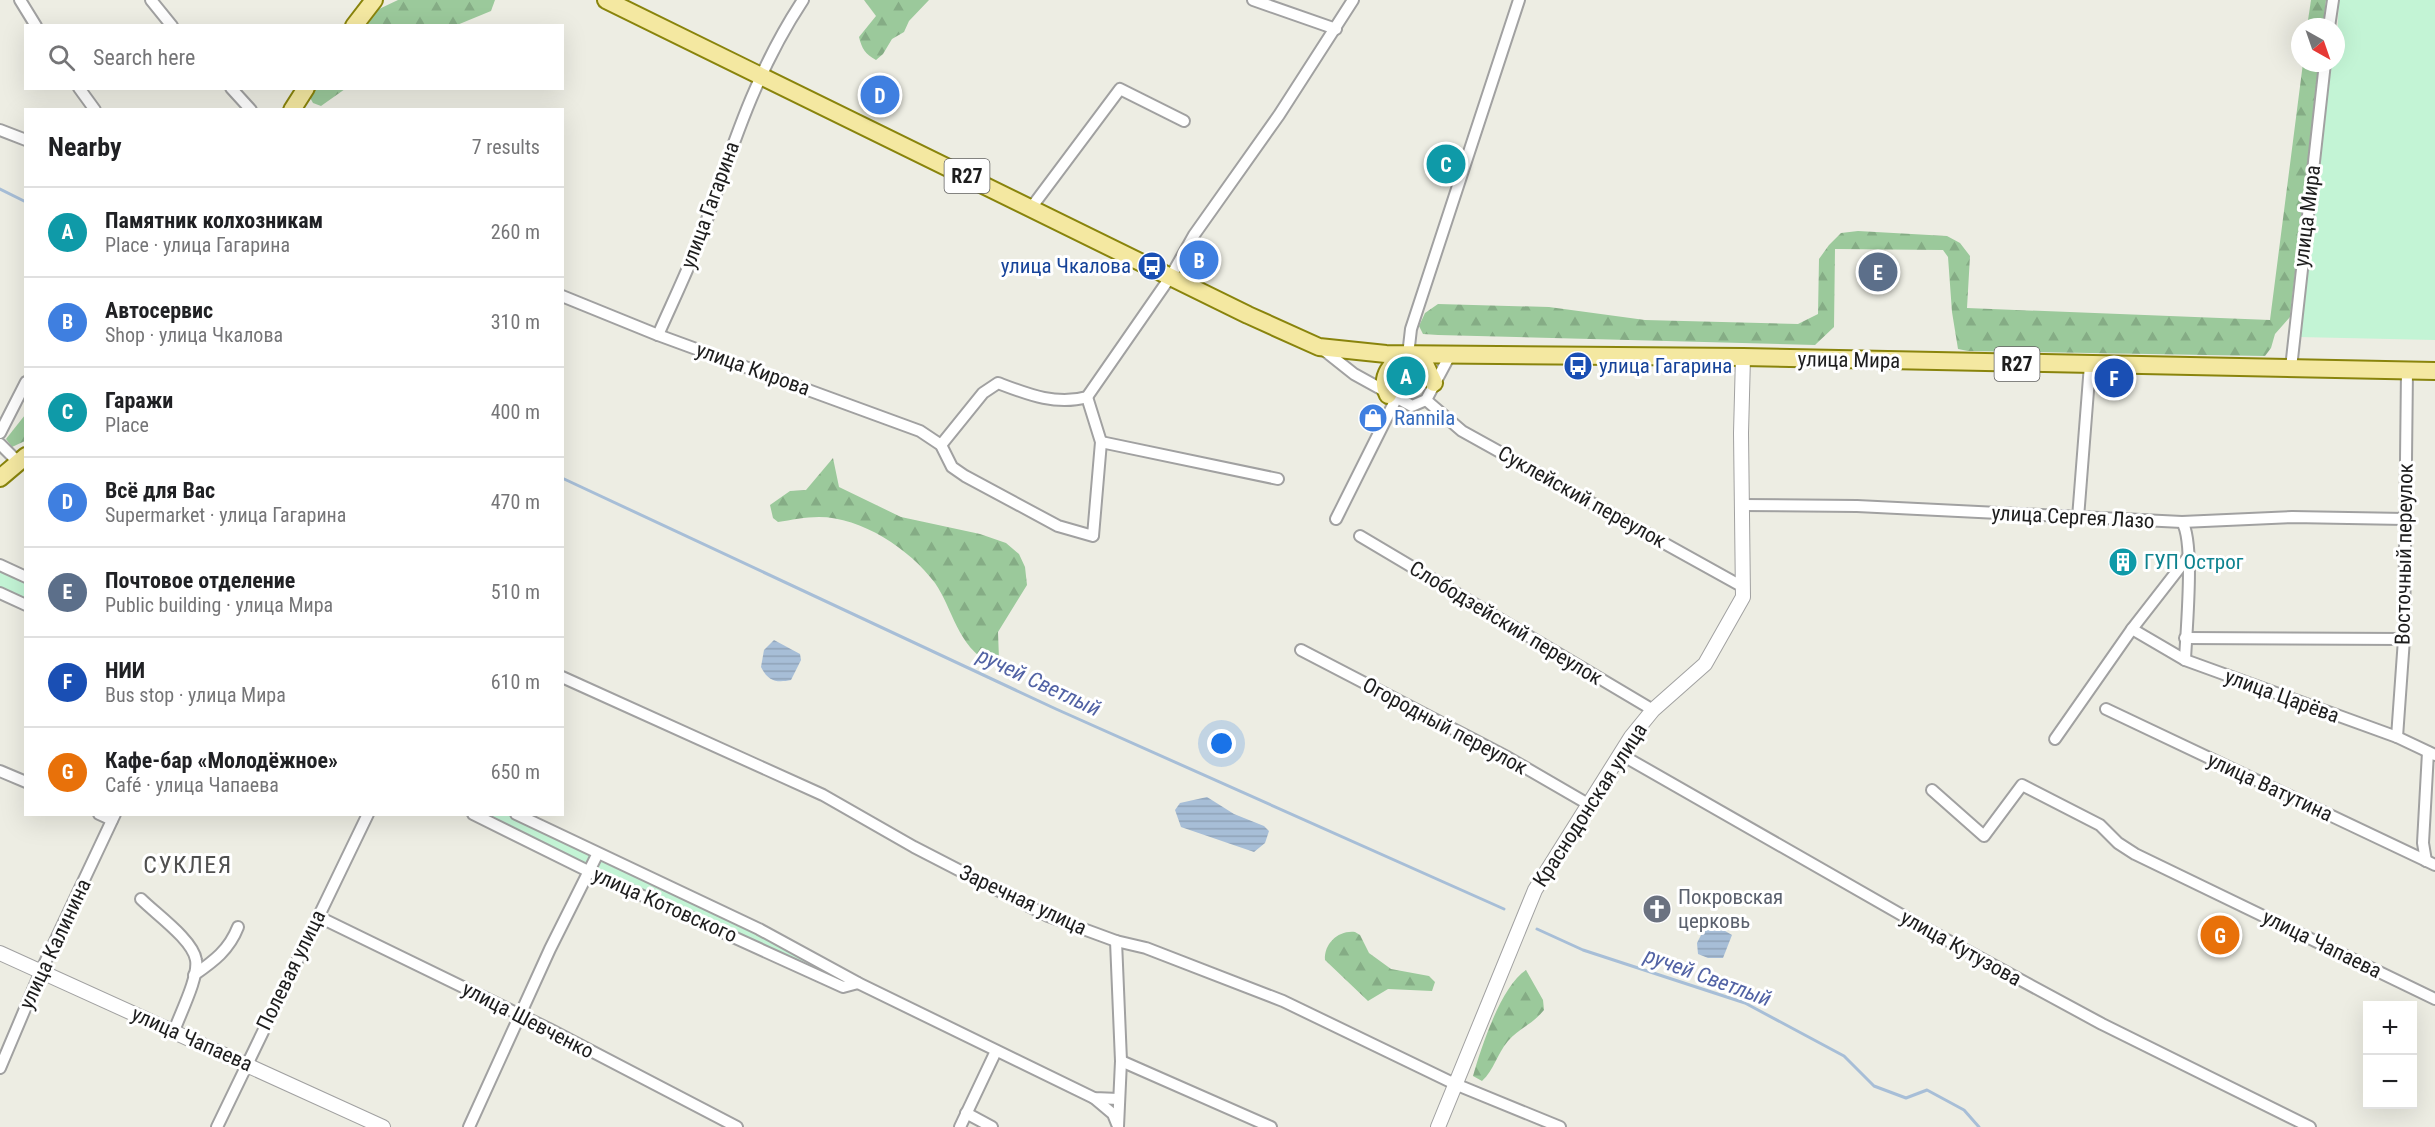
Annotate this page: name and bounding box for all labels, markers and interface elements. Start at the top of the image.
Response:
north arrow [2291,18,2345,72]
search box [24,24,564,90]
icon: search [45,41,78,74]
text: Search here [93,45,195,70]
pin: D [860,72,900,118]
text: Nearby [48,132,122,162]
text: 7 results [472,135,540,159]
street label: улица Гагарина [676,138,744,272]
pin: C [1426,142,1466,186]
road number: R27 [944,159,990,193]
street label: улица Мира [2289,164,2325,268]
text: Памятник колхозникам [105,208,323,233]
text: A [62,220,73,244]
text: 260 m [491,220,540,244]
text: Place · улица Гагарина [105,233,290,257]
pin: B [1180,238,1218,282]
bus stop icon: улица Чкалова [1136,250,1168,282]
pin: E [1858,250,1898,294]
place label: улица Чкалова [1001,254,1131,278]
text: Автосервис [105,298,213,323]
text: B [62,310,73,334]
text: 310 m [491,310,540,334]
text: Shop · улица Чкалова [105,323,283,347]
street label: улица Кирова [693,337,813,401]
street label: улица Мира [1797,347,1901,373]
road number: R27 [1994,347,2040,381]
bus stop icon: улица Гагарина [1562,350,1594,382]
pin: A [1386,354,1426,398]
place label: улица Гагарина [1599,354,1732,378]
pin: F [2094,356,2134,400]
text: Гаражи [105,388,173,413]
text: C [62,400,73,424]
text: 400 m [491,400,540,424]
shop icon: Rannila [1357,402,1389,434]
place label: Rannila [1394,406,1455,430]
text: Place [105,413,149,437]
street label: Суклейский переулок [1494,441,1670,553]
street label: Восточный переулок [2390,463,2418,645]
text: Всё для Вас [105,478,215,503]
text: D [62,490,73,514]
text: 470 m [491,490,540,514]
street label: улица Сергея Лазо [1991,501,2155,533]
text: Supermarket · улица Гагарина [105,503,346,527]
building icon: ГУП Острог [2107,546,2139,578]
place label: ГУП Острог [2144,550,2244,574]
street label: Слободзейский переулок [1405,556,1607,690]
text: Почтовое отделение [105,568,295,593]
text: E [63,580,72,604]
text: 510 m [491,580,540,604]
text: Public building · улица Мира [105,593,333,617]
water label: ручей Светлый [973,642,1105,721]
text: НИИ [105,658,145,683]
street label: улица Царёва [2222,664,2342,728]
text: F [63,670,72,694]
text: 610 m [491,670,540,694]
street label: Огородный переулок [1359,672,1531,780]
text: Bus stop · улица Мира [105,683,286,707]
street label: Краснодонская улица [1528,719,1652,891]
your location [1207,729,1236,758]
text: Кафе-бар «Молодёжное» [105,748,338,773]
street label: улица Ватутина [2204,748,2336,826]
text: G [62,760,73,784]
text: 650 m [491,760,540,784]
text: Café · улица Чапаева [105,773,279,797]
district label: СУКЛЕЯ [143,851,233,879]
street label: Заречная улица [956,860,1090,940]
street label: улица Котовского [589,862,741,948]
street label: улица Калинина [14,875,96,1013]
place label: Покровская церковь [1678,885,1783,933]
church icon: Покровская церковь [1641,893,1673,925]
street label: улица Кутузова [1897,905,2025,991]
street label: улица Чапаева [2259,905,2385,983]
street label: Полевая улица [252,906,330,1034]
pin: G [2200,912,2240,958]
water label: ручей Светлый [1640,942,1775,1011]
street label: улица Шевченко [458,977,598,1063]
map controls [2363,1001,2417,1109]
button: + [2363,1001,2417,1055]
street label: улица Чапаева [128,1002,256,1076]
button: − [2363,1055,2417,1109]

